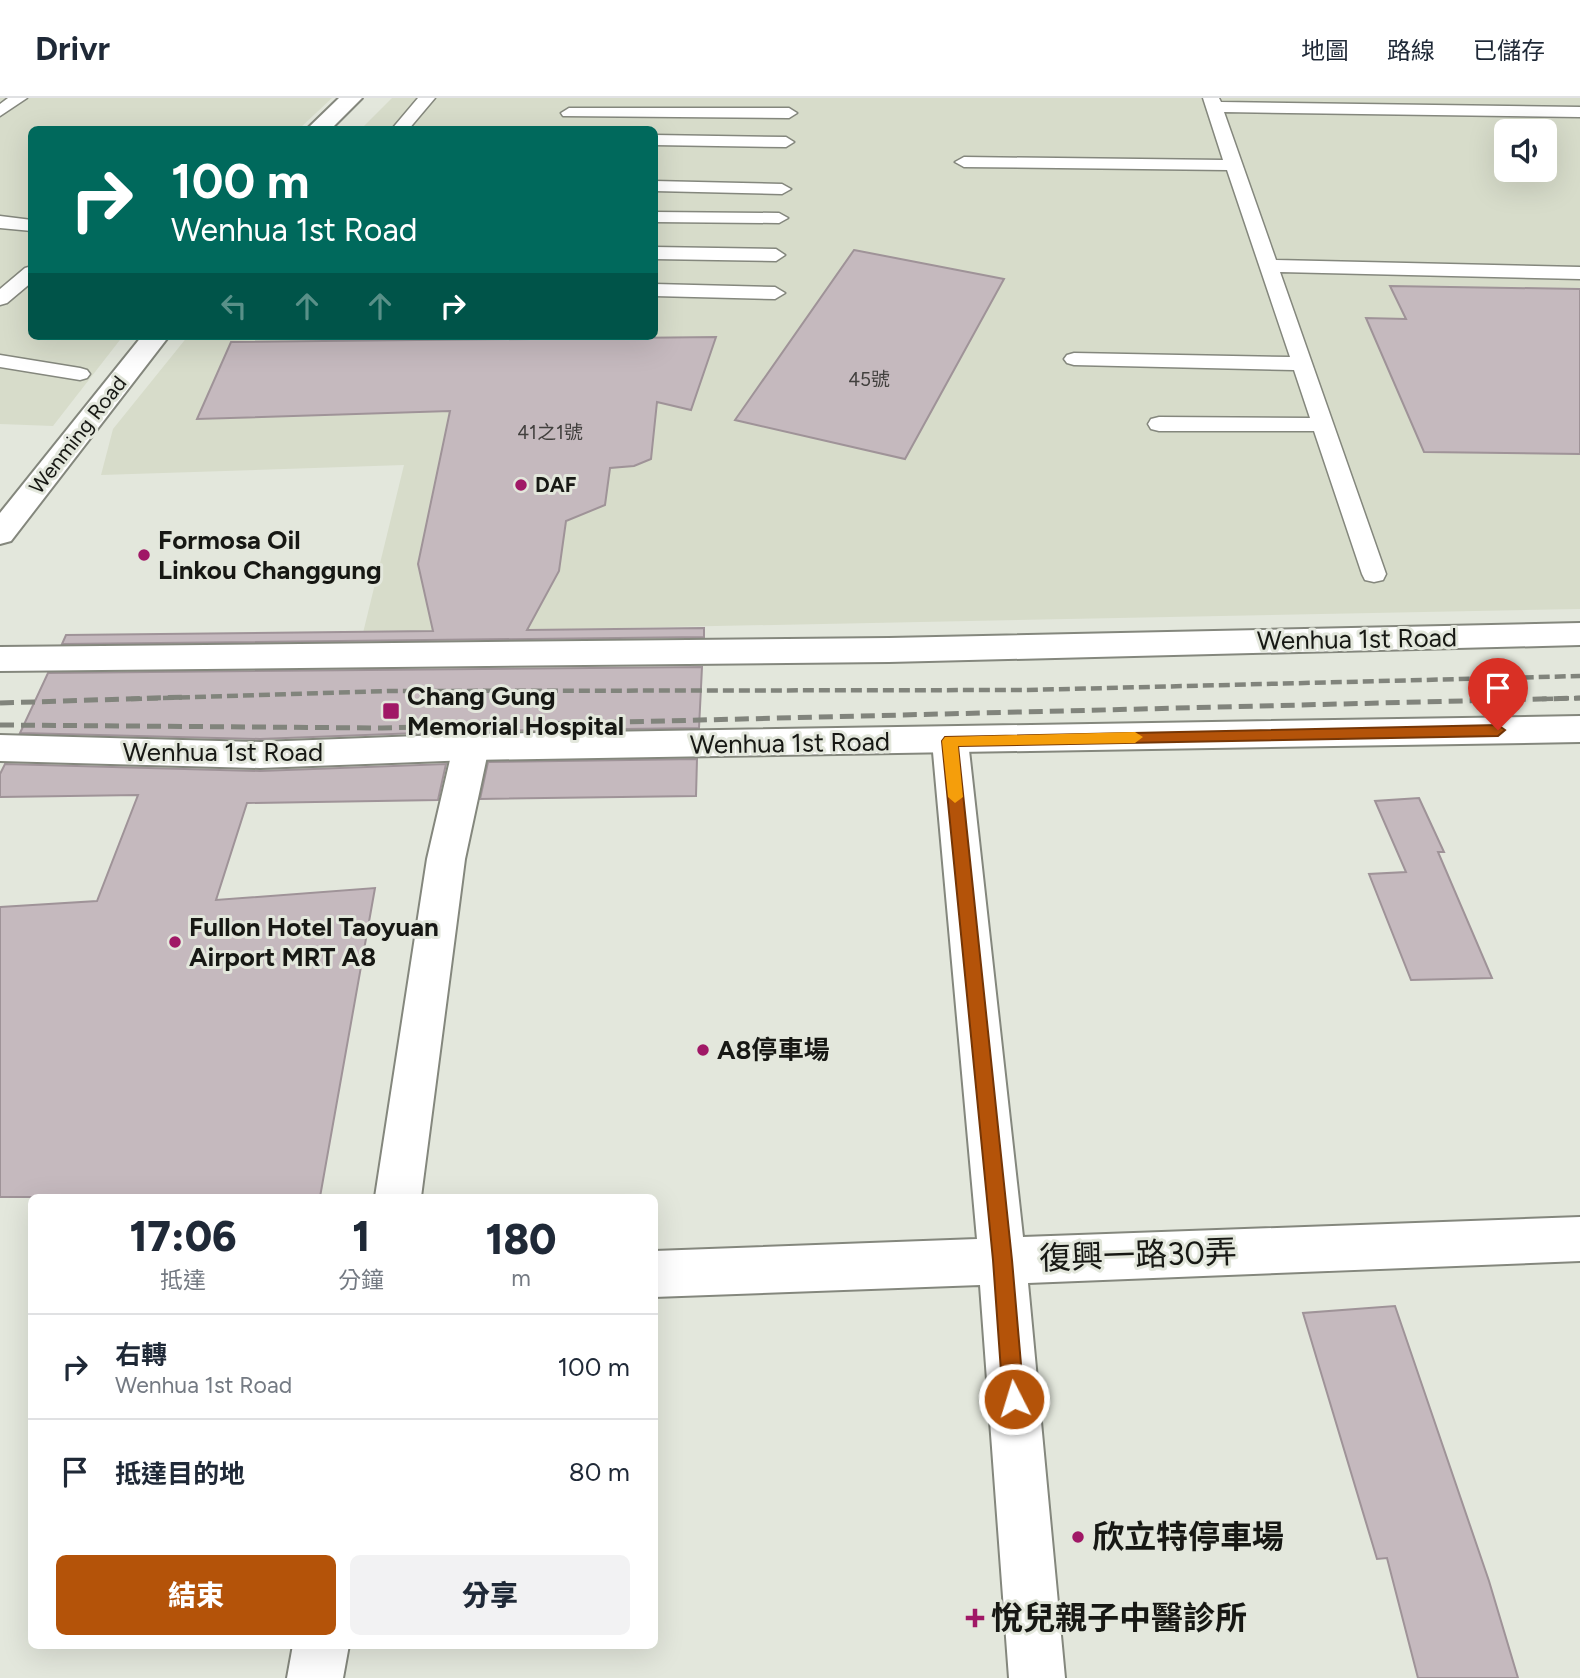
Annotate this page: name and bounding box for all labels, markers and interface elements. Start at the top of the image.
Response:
text: Drivr [35,29,110,68]
text: 地圖 [1301,36,1349,65]
text: 路線 [1387,36,1435,65]
text: 已儲存 [1473,36,1545,65]
map controls [1494,119,1557,182]
button: sound [1494,119,1557,182]
text: 100 m [171,151,310,210]
icon: right [56,154,147,245]
text: Wenhua 1st Road [171,211,417,249]
icon: left [215,287,253,325]
icon: ahead [288,287,326,325]
icon: ahead [361,287,399,325]
icon: right [434,287,472,325]
house number: 45號 [848,368,890,391]
street label: Wenming Road [24,371,131,499]
house number: 41之1號 [517,421,583,444]
place label: DAF [535,472,577,497]
marker: DAF [513,477,529,493]
place label: Formosa Oil Linkou Changgung [158,524,382,586]
marker: Formosa Oil Linkou Changgung [136,547,152,563]
street label: Wenhua 1st Road [1257,621,1457,657]
pin [1468,658,1528,730]
icon: arrive [1479,669,1517,707]
place label: Chang Gung Memorial Hospital [407,680,624,742]
marker: Chang Gung Memorial Hospital [381,701,401,721]
street label: Wenhua 1st Road [690,725,890,761]
street label: Wenhua 1st Road [123,736,323,768]
place label: Fullon Hotel Taoyuan Airport MRT A8 [189,911,439,973]
marker: Fullon Hotel Taoyuan Airport MRT A8 [167,934,183,950]
place label: A8停車場 [717,1034,829,1066]
marker: A8停車場 [695,1042,711,1058]
text: 17:06 [129,1211,237,1262]
text: 1 [352,1211,370,1262]
text: 180 [486,1214,557,1265]
street label: 復興一路30弄 [1038,1233,1238,1277]
text: m [511,1264,531,1292]
text: 抵達 [160,1266,206,1294]
text: 分鐘 [338,1266,384,1294]
text: 右轉 [115,1339,167,1371]
icon: right [56,1348,94,1386]
text: 100 m [557,1351,630,1383]
position arrow [977,1362,1051,1436]
text: Wenhua 1st Road [115,1371,292,1399]
icon: arrive [56,1453,94,1491]
text: 80 m [569,1456,630,1488]
text: 抵達目的地 [115,1458,245,1490]
place label: 欣立特停車場 [1092,1518,1284,1556]
marker: 欣立特停車場 [1070,1529,1086,1545]
button: 結束 [56,1555,336,1635]
button: 分享 [350,1555,630,1635]
place label: 悅兒親子中醫診所 [991,1599,1247,1637]
marker: 悅兒親子中醫診所 [965,1608,985,1628]

